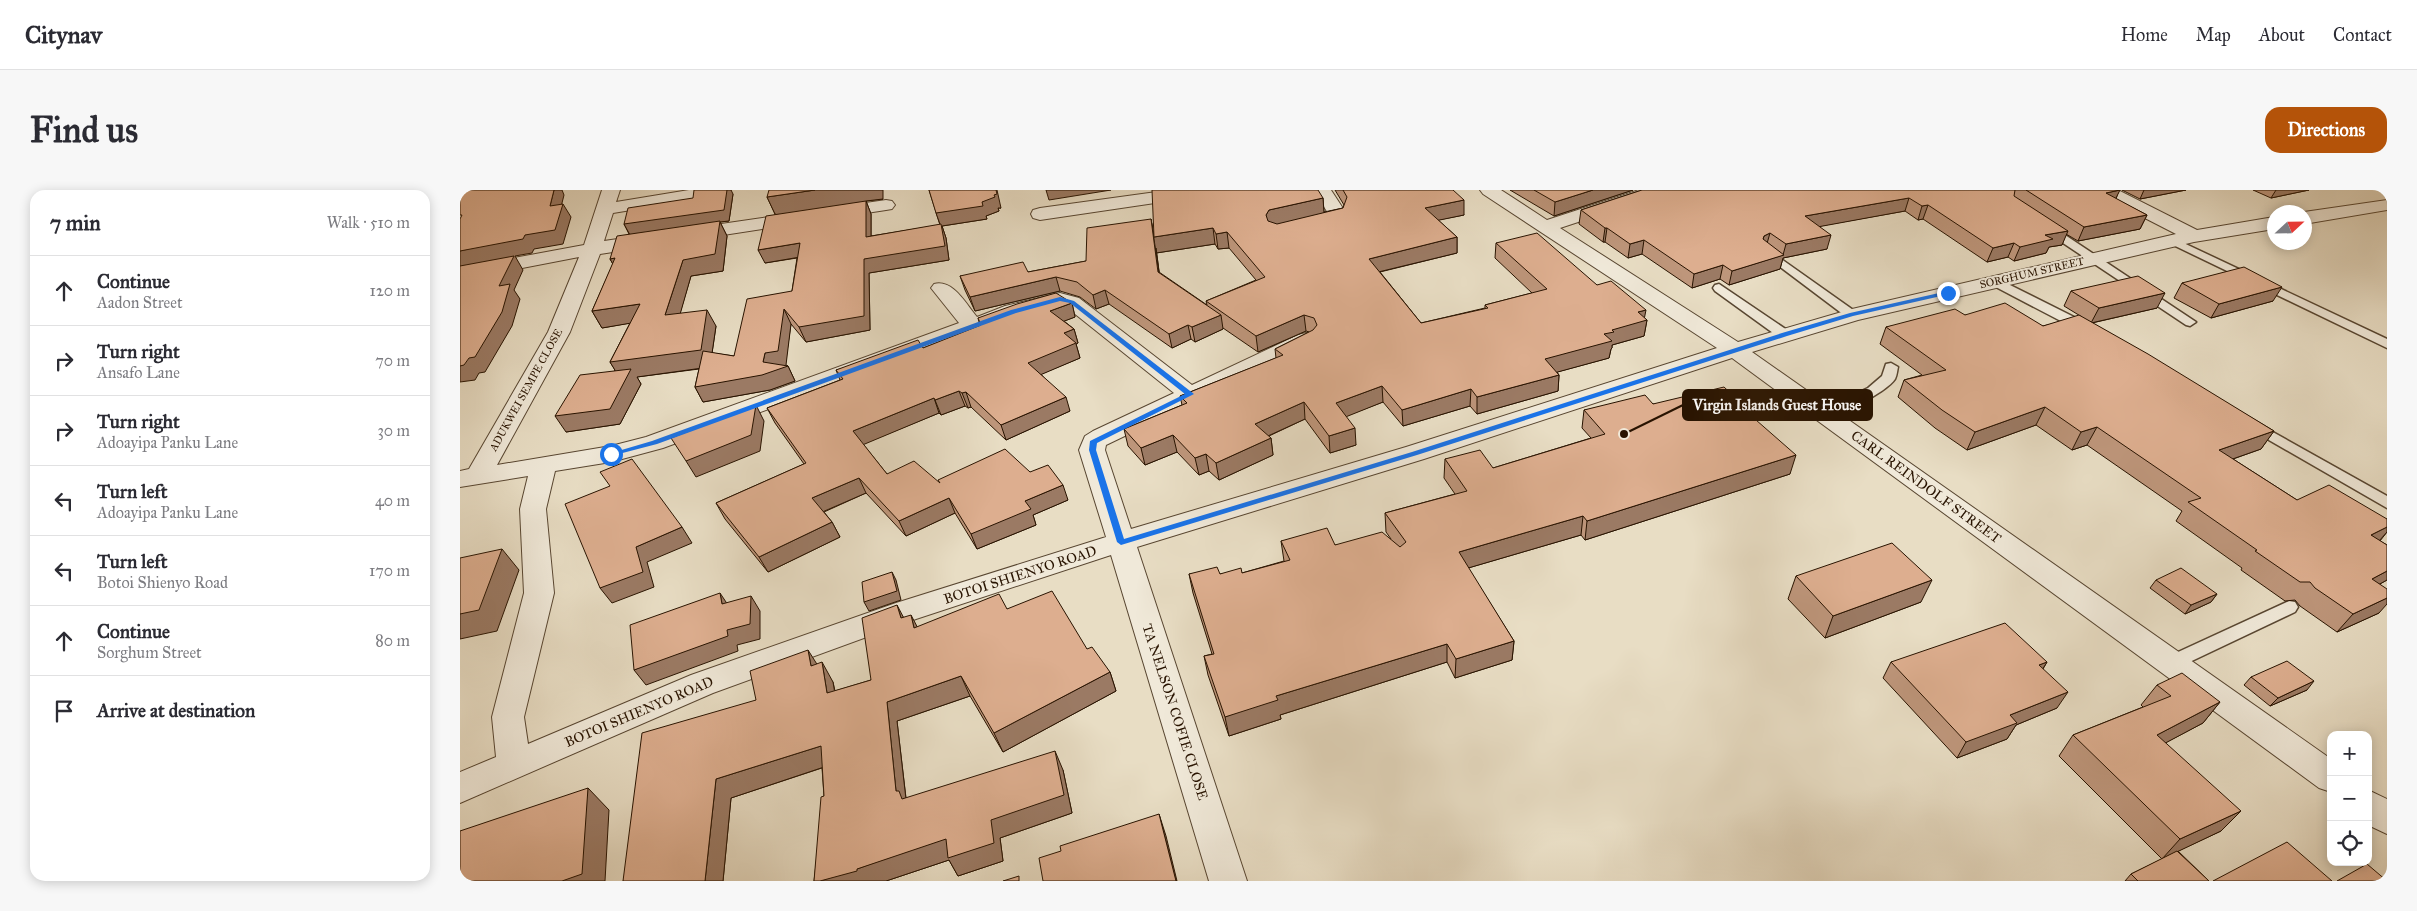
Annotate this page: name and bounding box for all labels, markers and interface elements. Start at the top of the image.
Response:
text: Citynav [25,20,102,50]
text: Home [2121,24,2168,46]
text: Map [2196,24,2231,46]
text: About [2259,24,2305,46]
text: Contact [2333,24,2392,46]
button: Directions [2265,107,2387,153]
text: Find us [30,109,138,152]
north arrow [2267,205,2312,250]
text: 7 min [50,210,101,236]
text: Walk · 510 m [327,213,410,232]
street label: SORGHUM STREET [1978,255,2086,291]
text: Continue [97,270,170,293]
icon: ahead [50,277,78,305]
text: 120 m [370,281,410,300]
route end [1937,282,1960,305]
text: Aadon Street [97,293,183,312]
street label: ADUKWEI SEMPE CLOSE [486,326,565,454]
text: Turn right [97,340,180,363]
icon: right [50,347,78,375]
text: 70 m [375,351,410,370]
text: Ansafo Lane [97,363,180,382]
callout: Virgin Islands Guest House [1683,390,1872,420]
text: Virgin Islands Guest House [1692,396,1862,415]
text: Turn right [97,410,180,433]
icon: right [50,417,78,445]
text: 30 m [377,421,410,440]
street label: CARL REINDOLF STREET [1848,427,2005,547]
text: Adoayipa Panku Lane [97,433,238,452]
route start [600,443,623,466]
text: Turn left [97,480,167,503]
icon: left [50,487,78,515]
text: 40 m [375,491,410,510]
text: Adoayipa Panku Lane [97,503,238,522]
street label: BOTOI SHIENYO ROAD [941,542,1099,608]
text: Turn left [97,550,167,573]
icon: left [50,557,78,585]
text: 170 m [369,561,410,580]
text: Botoi Shienyo Road [97,573,228,592]
text: Continue [97,620,170,643]
street label: TA NELSON COFIE CLOSE [1138,622,1212,802]
icon: ahead [50,627,78,655]
text: 80 m [375,631,410,650]
text: Sorghum Street [97,643,202,662]
street label: BOTOI SHIENYO ROAD [562,673,716,751]
icon: arrive [50,697,78,725]
text: Arrive at destination [97,699,255,722]
map controls [2327,731,2372,866]
button: + [2327,731,2372,776]
button: − [2327,776,2372,821]
button: locate [2327,821,2372,866]

